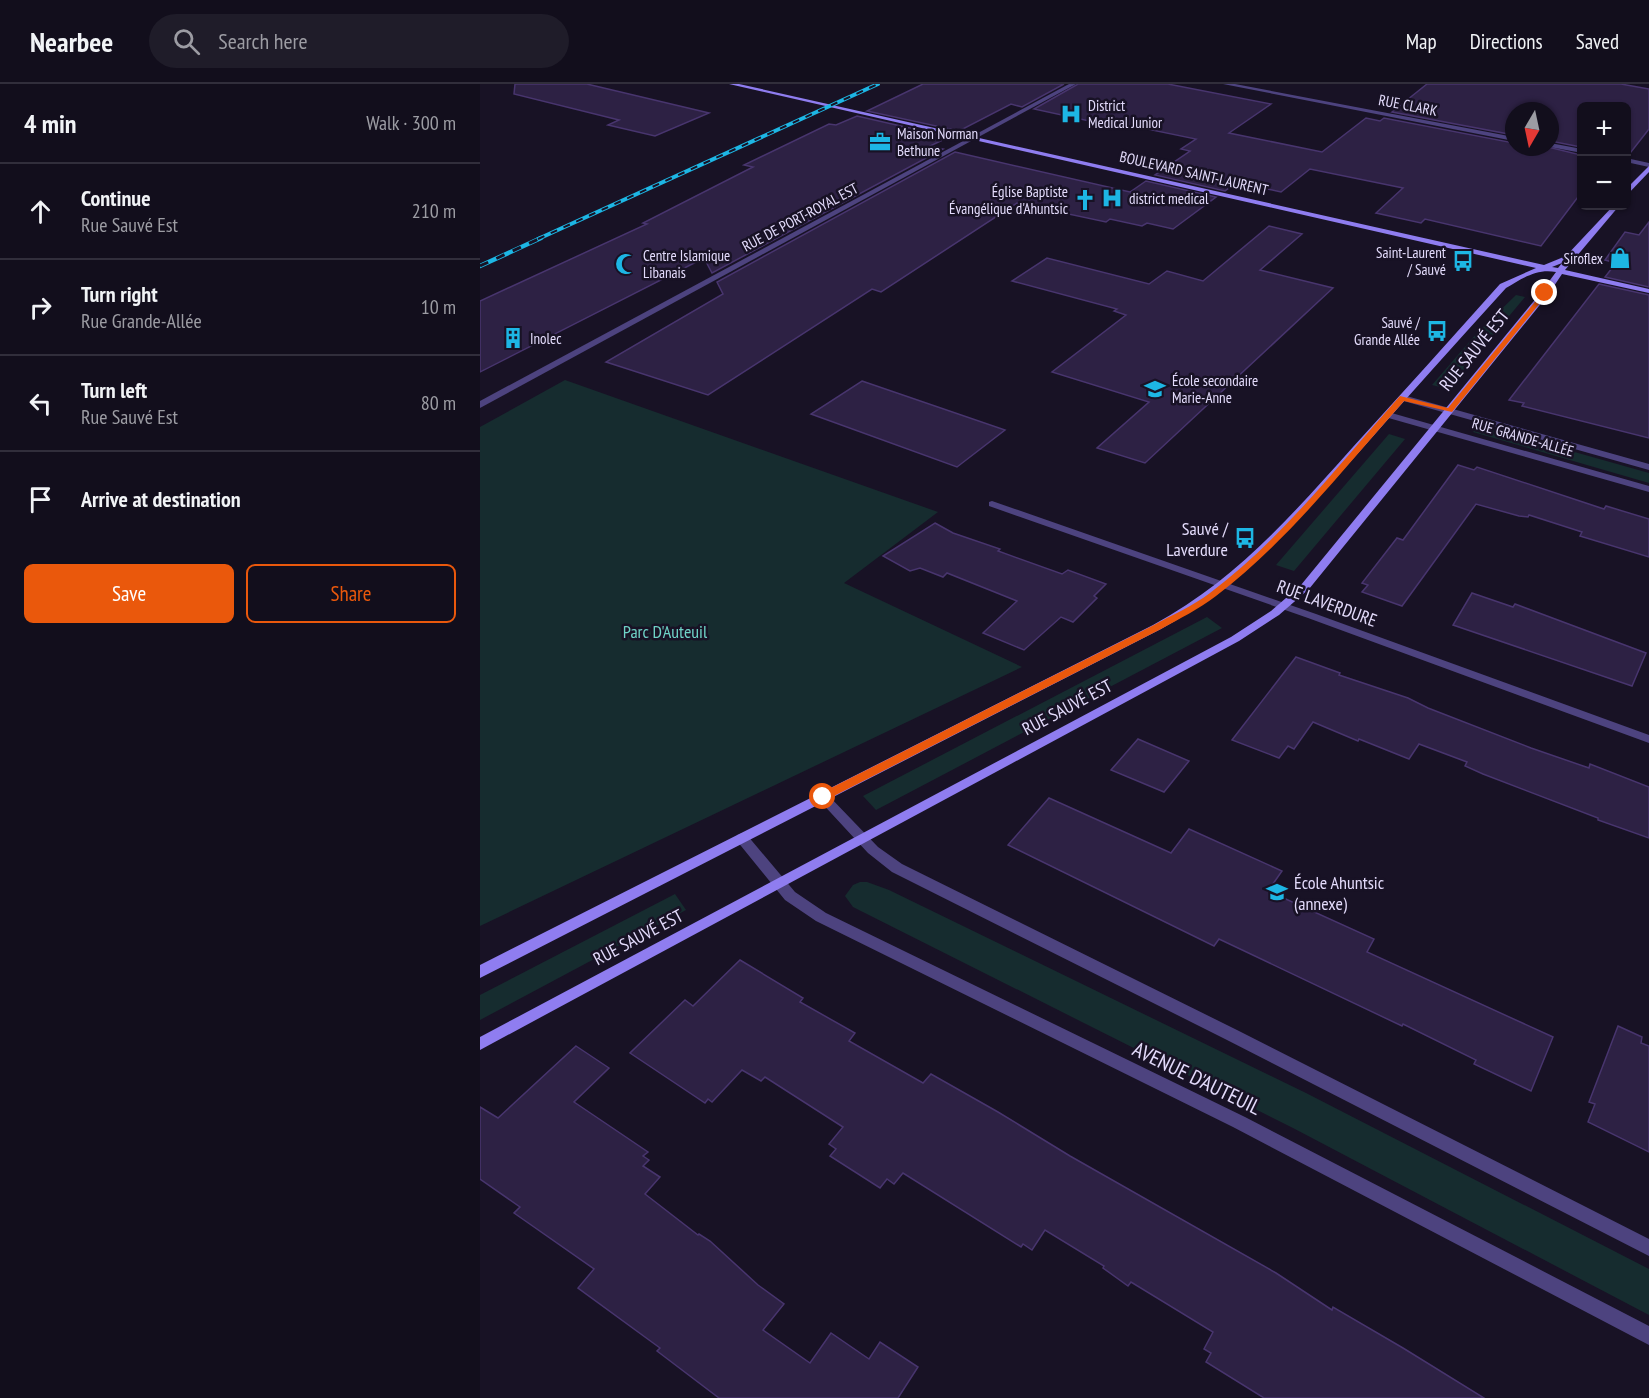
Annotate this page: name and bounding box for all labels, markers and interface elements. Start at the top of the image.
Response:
search box [149,14,569,68]
text: Nearbee [30,23,113,60]
icon: search [170,25,203,58]
text: Search here [218,27,308,55]
text: Map [1406,28,1437,55]
text: Directions [1470,28,1543,55]
text: Saved [1576,28,1619,55]
street label: RUE CLARK [1377,90,1440,120]
place label: District Medical Junior [1088,96,1163,132]
hospital icon: District Medical Junior [1059,102,1083,126]
north arrow [1505,102,1559,156]
map controls [1577,102,1631,210]
button: + [1577,102,1631,156]
text: 4 min [24,107,77,140]
text: Walk · 300 m [366,110,456,136]
place label: Maison Norman Bethune [897,124,978,160]
office icon: Maison Norman Bethune [868,130,892,154]
street label: BOULEVARD SAINT-LAURENT [1118,147,1270,199]
button: − [1577,156,1631,210]
street label: RUE DE PORT-ROYAL EST [739,178,862,256]
place label: Église Baptiste Évangélique d'Ahuntsic [949,182,1069,218]
text: Continue [81,184,151,212]
hospital icon: district medical [1100,186,1124,210]
church icon: Église Baptiste Évangélique d'Ahuntsic [1073,188,1097,212]
place label: district medical [1129,189,1209,208]
icon: ahead [24,195,57,228]
text: 210 m [412,198,456,224]
text: Rue Sauvé Est [81,212,178,238]
place label: Saint-Laurent / Sauvé [1376,243,1446,279]
place label: Centre Islamique Libanais [643,246,730,282]
shop icon: Siroflex [1608,246,1632,270]
bus stop icon: Saint-Laurent / Sauvé [1451,249,1475,273]
place label: Siroflex [1564,249,1603,268]
mosque icon: Centre Islamique Libanais [614,252,638,276]
route end [1531,279,1557,305]
text: Turn right [81,280,158,308]
icon: right [24,291,57,324]
text: 10 m [421,294,456,320]
street label: RUE SAUVÉ EST [1434,304,1514,396]
text: Rue Grande-Allée [81,308,202,334]
place label: Sauvé / Grande Allée [1354,313,1421,349]
bus stop icon: Sauvé / Grande Allée [1425,319,1449,343]
building icon: Inolec [501,326,525,350]
place label: Inolec [530,329,562,348]
place label: École secondaire Marie-Anne [1172,371,1258,407]
text: Turn left [81,376,147,404]
school or university icon: École secondaire Marie-Anne [1143,377,1167,401]
icon: left [24,387,57,420]
text: 80 m [421,390,456,416]
text: Rue Sauvé Est [81,404,178,430]
street label: RUE GRANDE-ALLÉE [1470,413,1576,461]
icon: arrive [24,483,57,516]
text: Arrive at destination [81,485,241,513]
place label: Sauvé / Laverdure [1166,517,1229,561]
bus stop icon: Sauvé / Laverdure [1233,526,1257,550]
button: Save [24,564,234,623]
button: Share [246,564,456,623]
street label: RUE LAVERDURE [1274,574,1380,632]
park label: Parc D'Auteuil [623,620,708,643]
street label: RUE SAUVÉ EST [1018,674,1116,740]
route start [809,783,835,809]
place label: École Ahuntsic (annexe) [1294,871,1385,915]
school or university icon: École Ahuntsic (annexe) [1265,880,1289,904]
street label: RUE SAUVÉ EST [589,904,687,970]
street label: AVENUE D'AUTEUIL [1128,1035,1266,1121]

